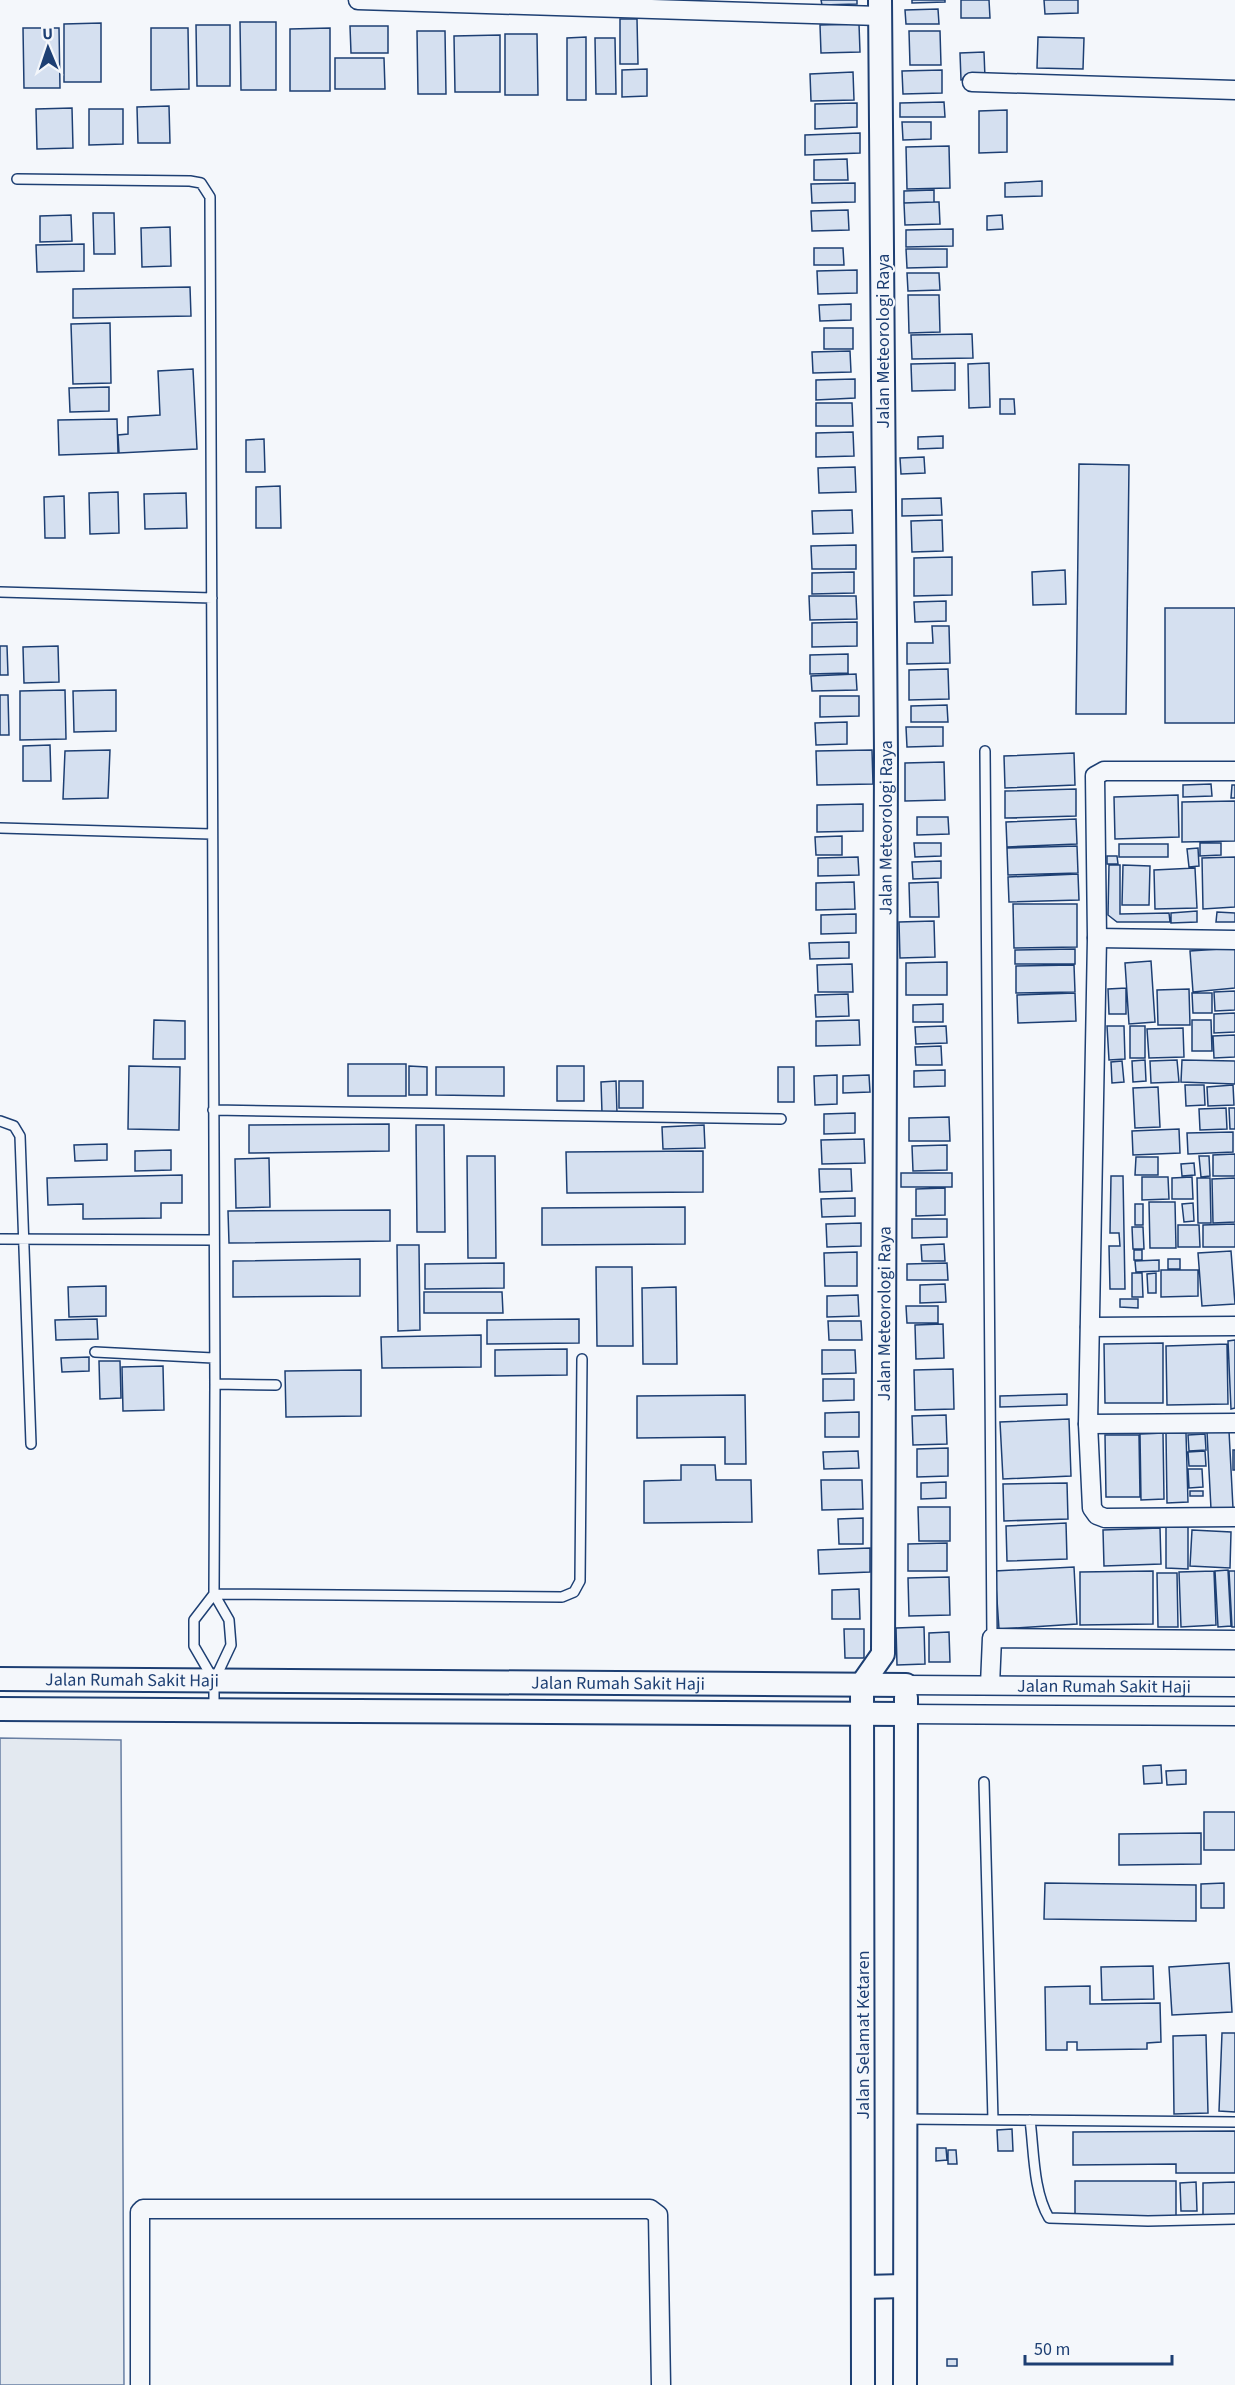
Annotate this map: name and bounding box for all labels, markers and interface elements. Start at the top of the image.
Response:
north arrow [18,18,78,78]
text: U [42,23,53,45]
street label: Jalan Meteorologi Raya [871,254,896,428]
street label: Jalan Meteorologi Raya [873,740,899,915]
street label: Jalan Meteorologi Raya [872,1226,897,1401]
street label: Jalan Rumah Sakit Haji [45,1667,219,1693]
street label: Jalan Rumah Sakit Haji [531,1671,705,1697]
street label: Jalan Rumah Sakit Haji [1017,1674,1191,1700]
street label: Jalan Selamat Ketaren [851,1950,876,2120]
scale bar [1025,2328,1172,2366]
text: 50 m [1034,2337,1070,2362]

